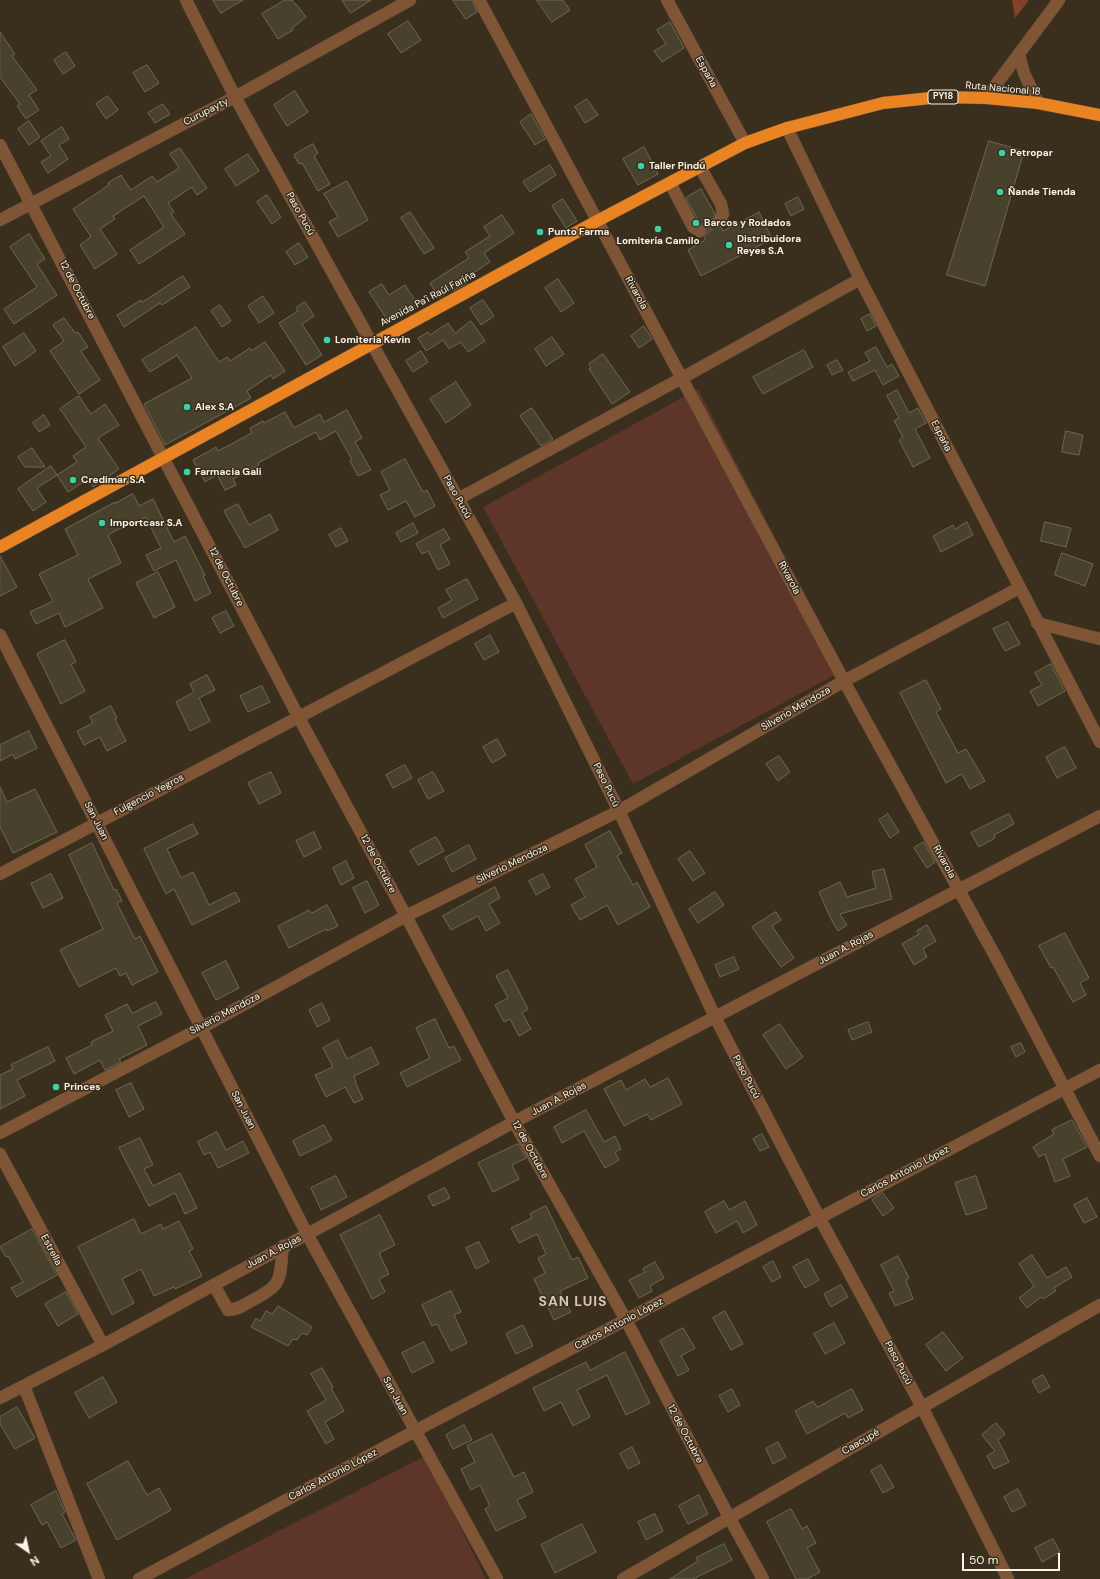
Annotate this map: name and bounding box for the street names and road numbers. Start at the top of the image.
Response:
street label: España [693,54,719,90]
street label: Ruta Nacional 18 [965,80,1041,98]
road number: PY18 [928,90,958,104]
street label: Curupayty [181,96,231,128]
street label: Paso Pucú [283,190,317,238]
street label: 12 de Octubre [57,259,97,321]
street label: Avenida Pa'i Raúl Fariña [378,269,478,329]
street label: Rivarola [622,274,650,312]
street label: España [928,418,954,454]
street label: Paso Pucú [440,473,474,521]
street label: 12 de Octubre [206,546,246,608]
street label: Rivarola [775,559,803,597]
street label: Silverio Mendoza [759,684,833,734]
street label: Paso Pucú [590,761,622,809]
street label: Fulgencio Yegros [112,772,186,818]
street label: San Juan [81,800,111,842]
street label: 12 de Octubre [358,833,398,895]
street label: Silverio Mendoza [474,842,550,886]
street label: Rivarola [930,843,958,881]
street label: Juan A. Rojas [817,929,875,967]
street label: Silverio Mendoza [188,990,262,1038]
street label: Paso Pucú [730,1053,762,1101]
street label: Juan A. Rojas [530,1080,588,1118]
street label: San Juan [228,1089,258,1131]
street label: 12 de Octubre [509,1119,551,1181]
street label: Carlos Antonio López [859,1144,951,1200]
street label: Estrella [38,1232,64,1268]
street label: Juan A. Rojas [245,1233,303,1271]
street label: Carlos Antonio López [573,1296,665,1352]
street label: Paso Pucú [882,1339,914,1387]
street label: San Juan [380,1375,410,1417]
street label: 12 de Octubre [665,1403,705,1465]
street label: Caacupé [840,1426,882,1458]
street label: Carlos Antonio López [287,1447,379,1503]

